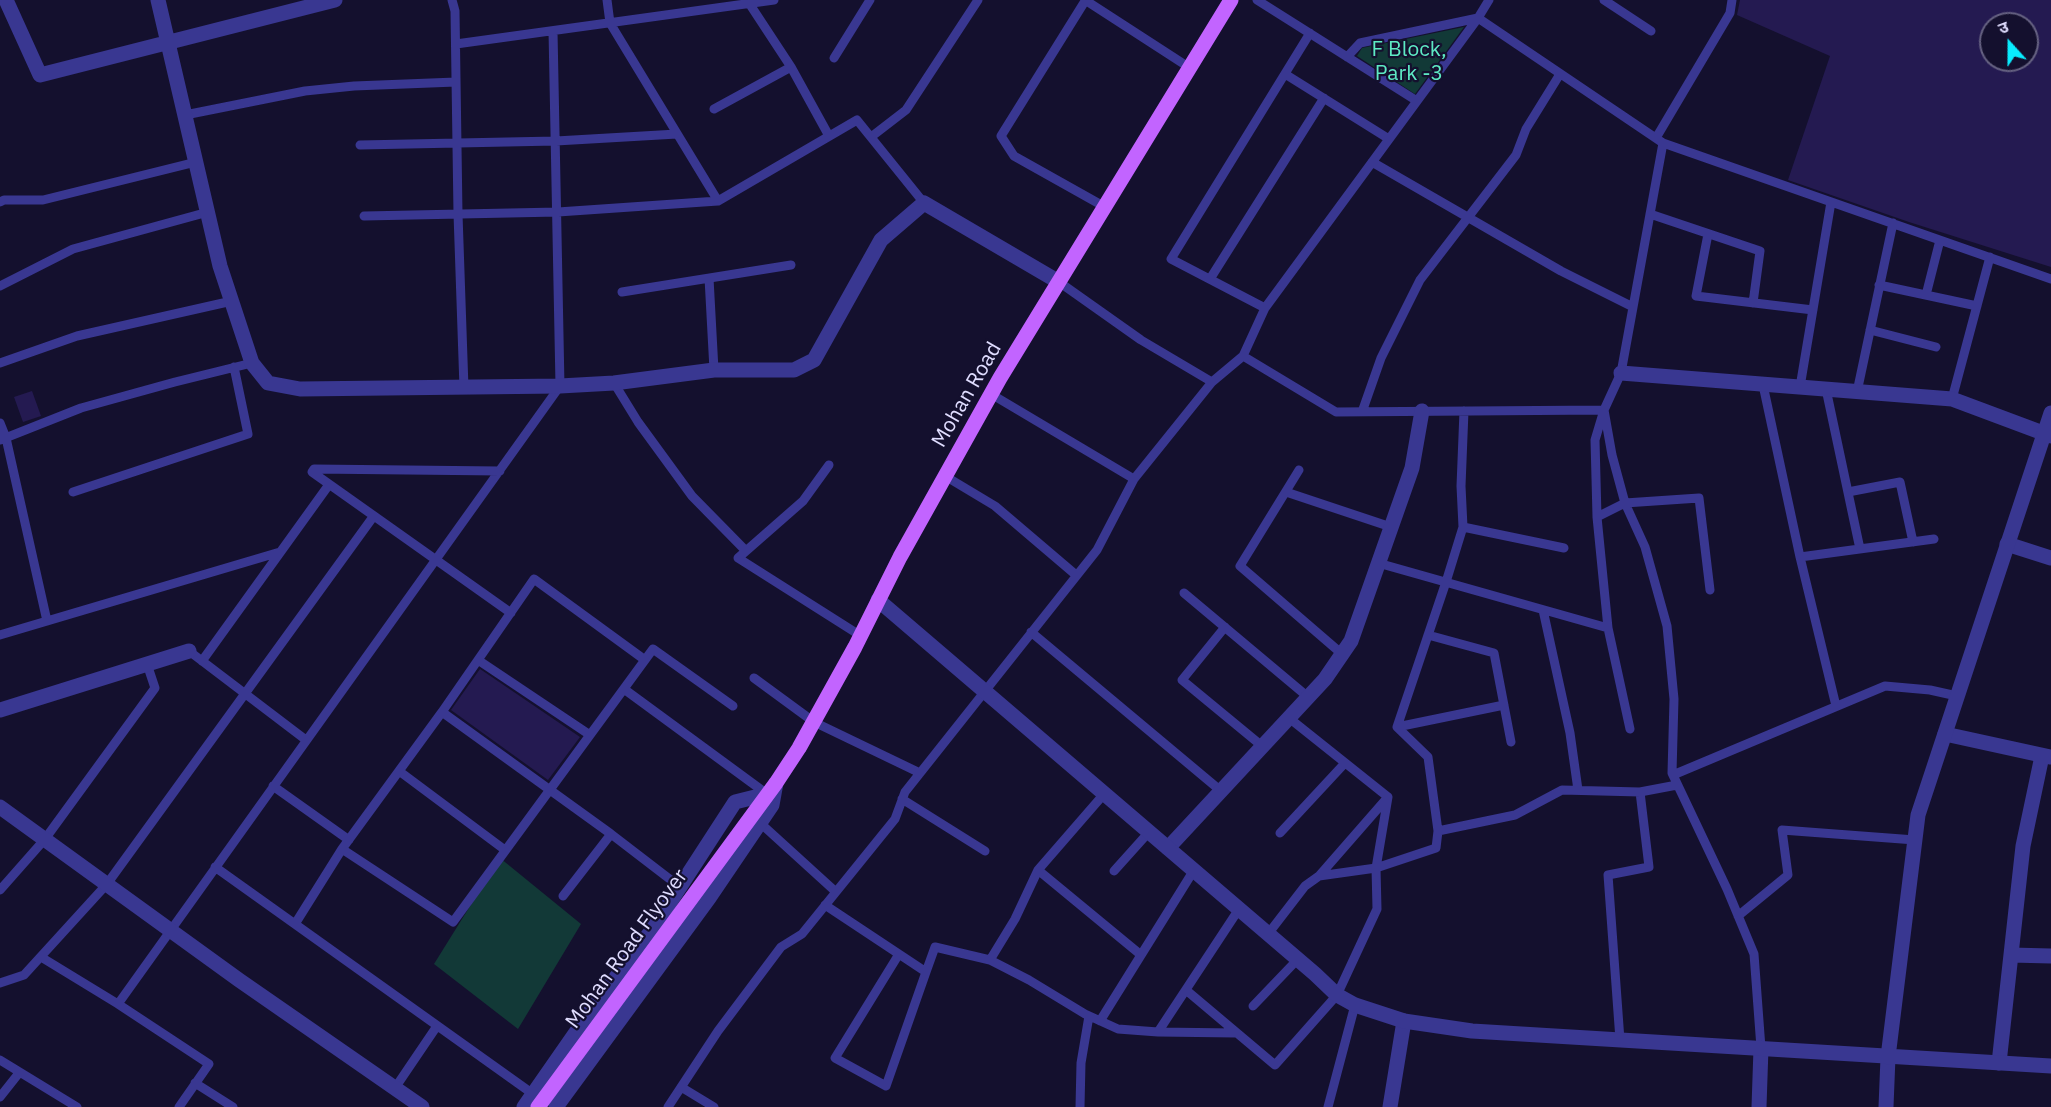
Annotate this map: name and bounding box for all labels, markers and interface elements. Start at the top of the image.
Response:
north arrow [1979,12,2039,72]
text: उ [1995,16,2011,38]
park label: F Block, Park -3 [1371,37,1447,87]
street label: Mohan Road [927,338,1007,452]
street label: Mohan Road Flyover [561,864,693,1034]

